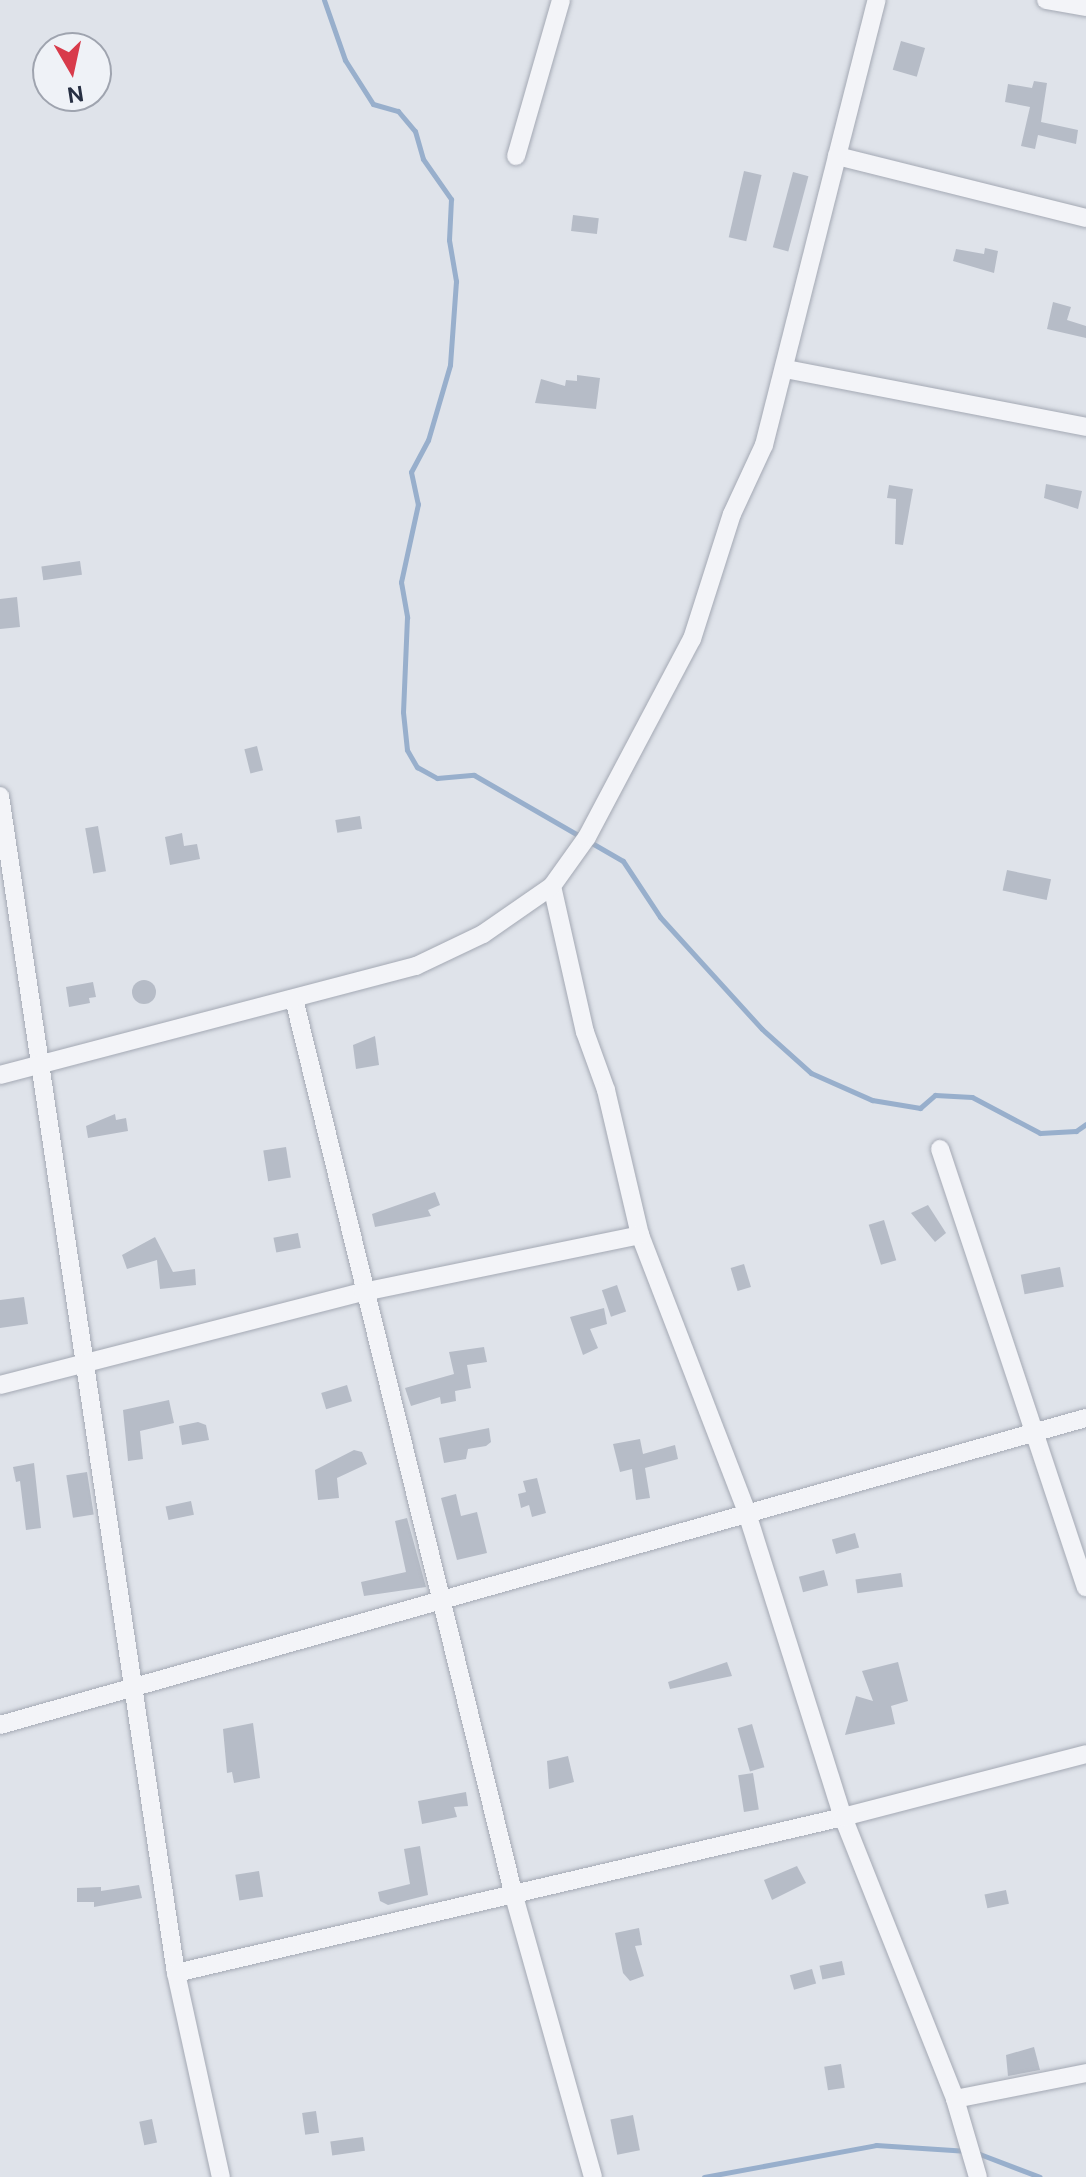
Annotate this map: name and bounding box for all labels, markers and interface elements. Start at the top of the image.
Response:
north arrow [32,32,112,112]
text: N [65,79,86,110]

